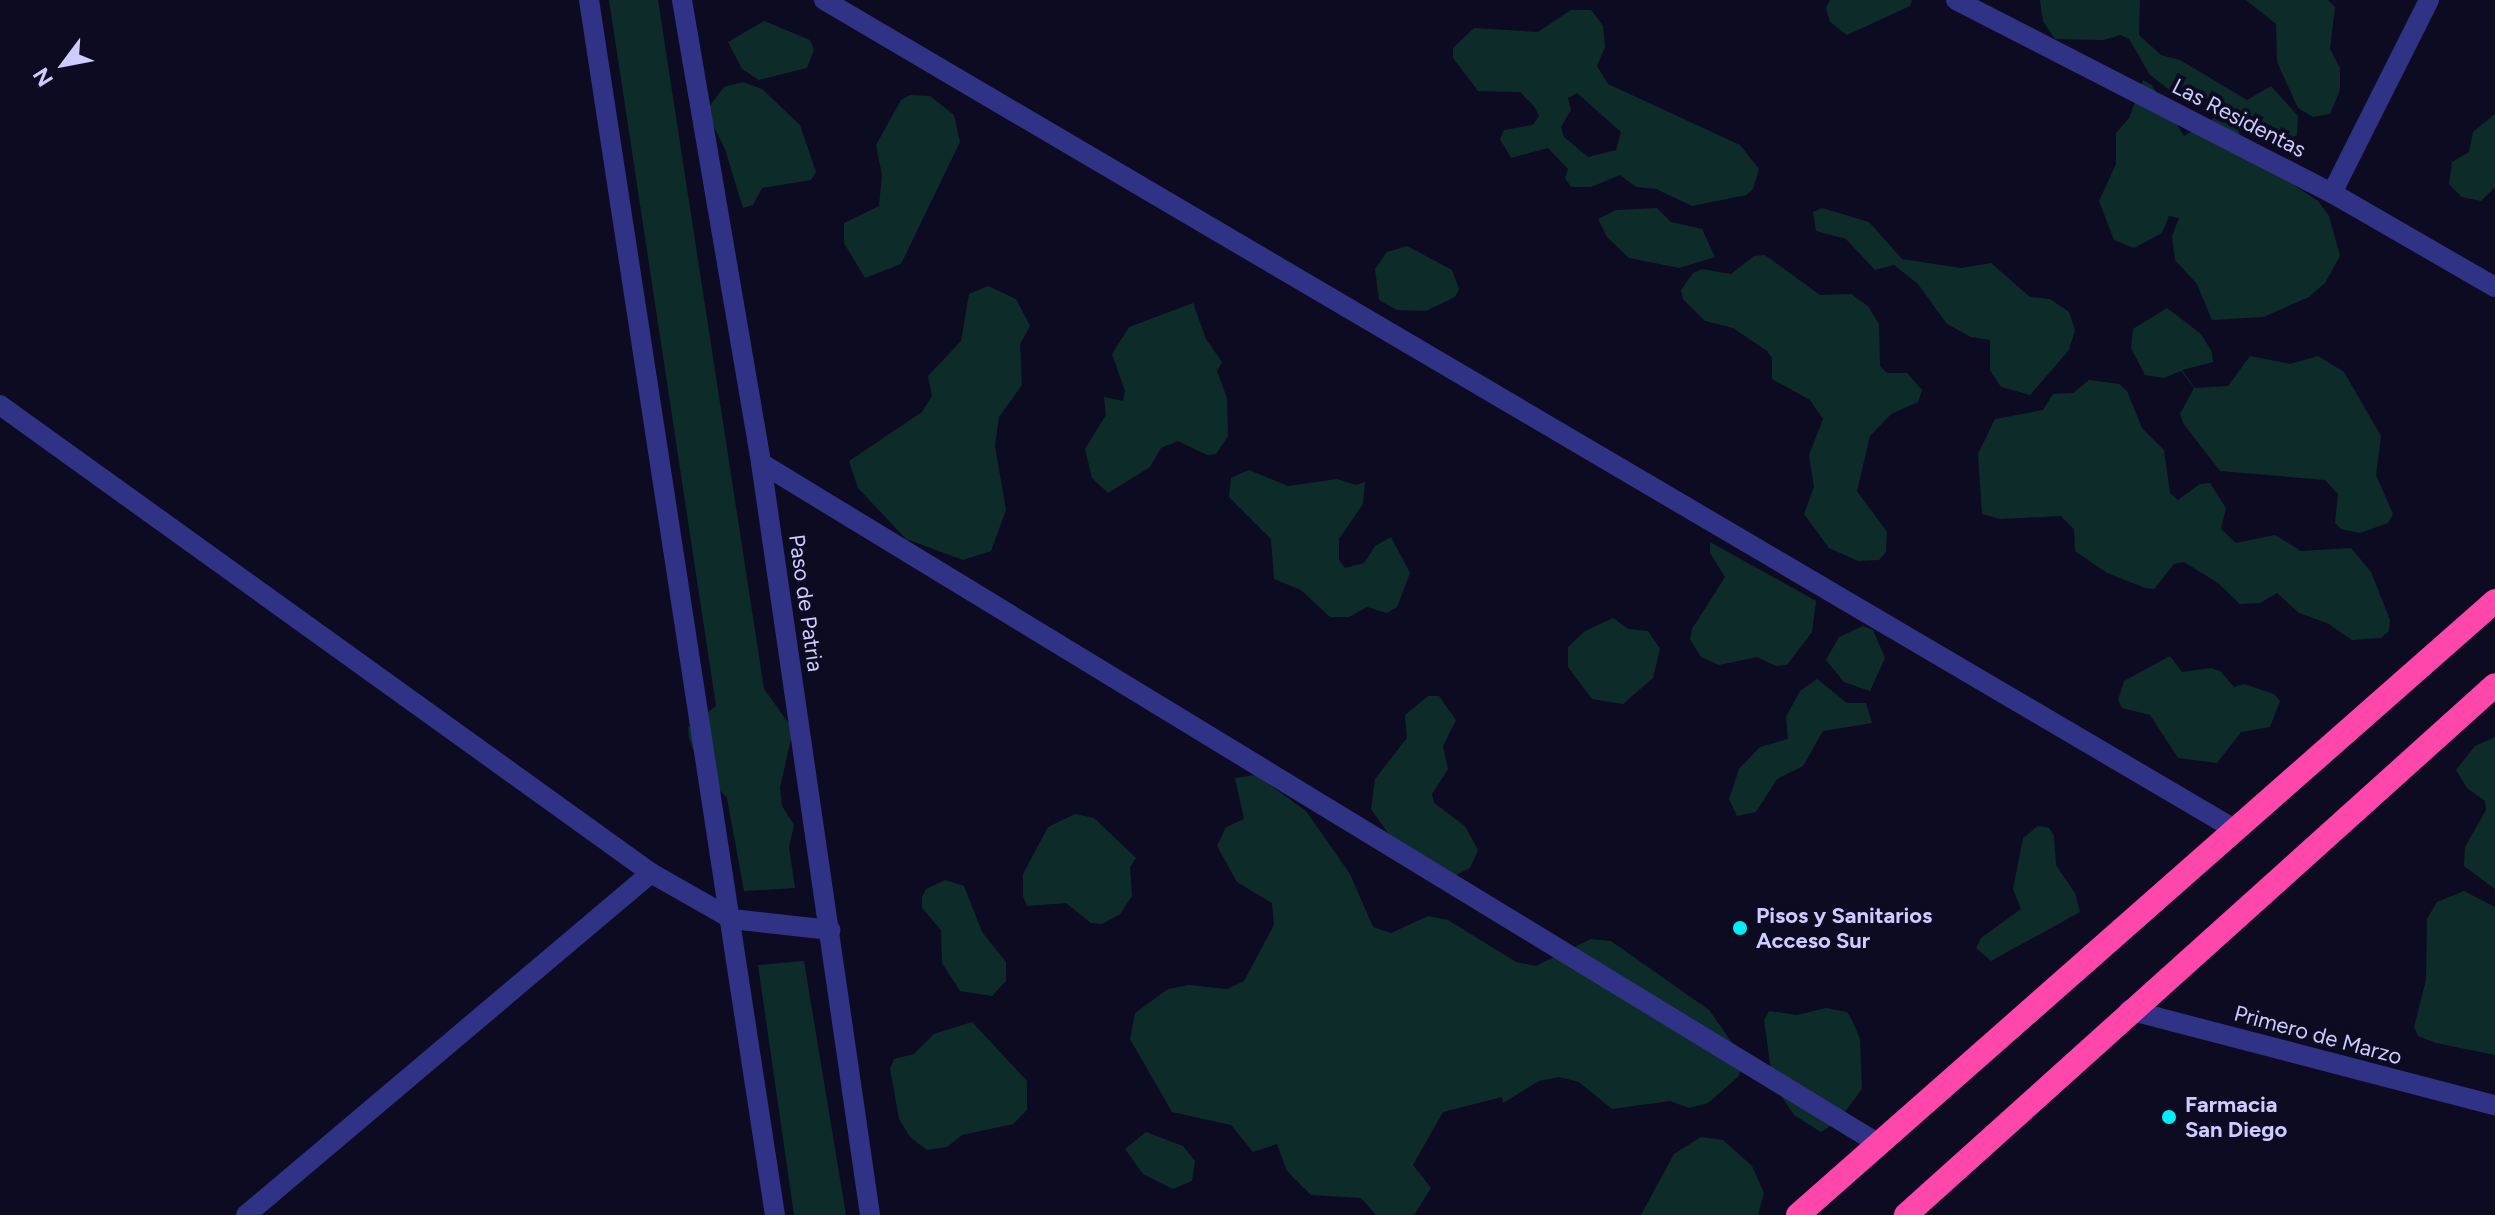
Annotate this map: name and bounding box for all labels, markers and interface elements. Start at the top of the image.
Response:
north arrow [24,24,104,104]
text: N [27,63,59,91]
street label: Las Residentas [2168,73,2310,163]
street label: Paso de Patria [783,533,829,673]
place label: Pisos y Sanitarios Acceso Sur [1756,902,1932,954]
marker: Pisos y Sanitarios Acceso Sur [1731,919,1749,937]
street label: Primero de Marzo [2231,1000,2405,1070]
place label: Farmacia San Diego [2185,1091,2287,1142]
marker: Farmacia San Diego [2160,1108,2178,1126]

